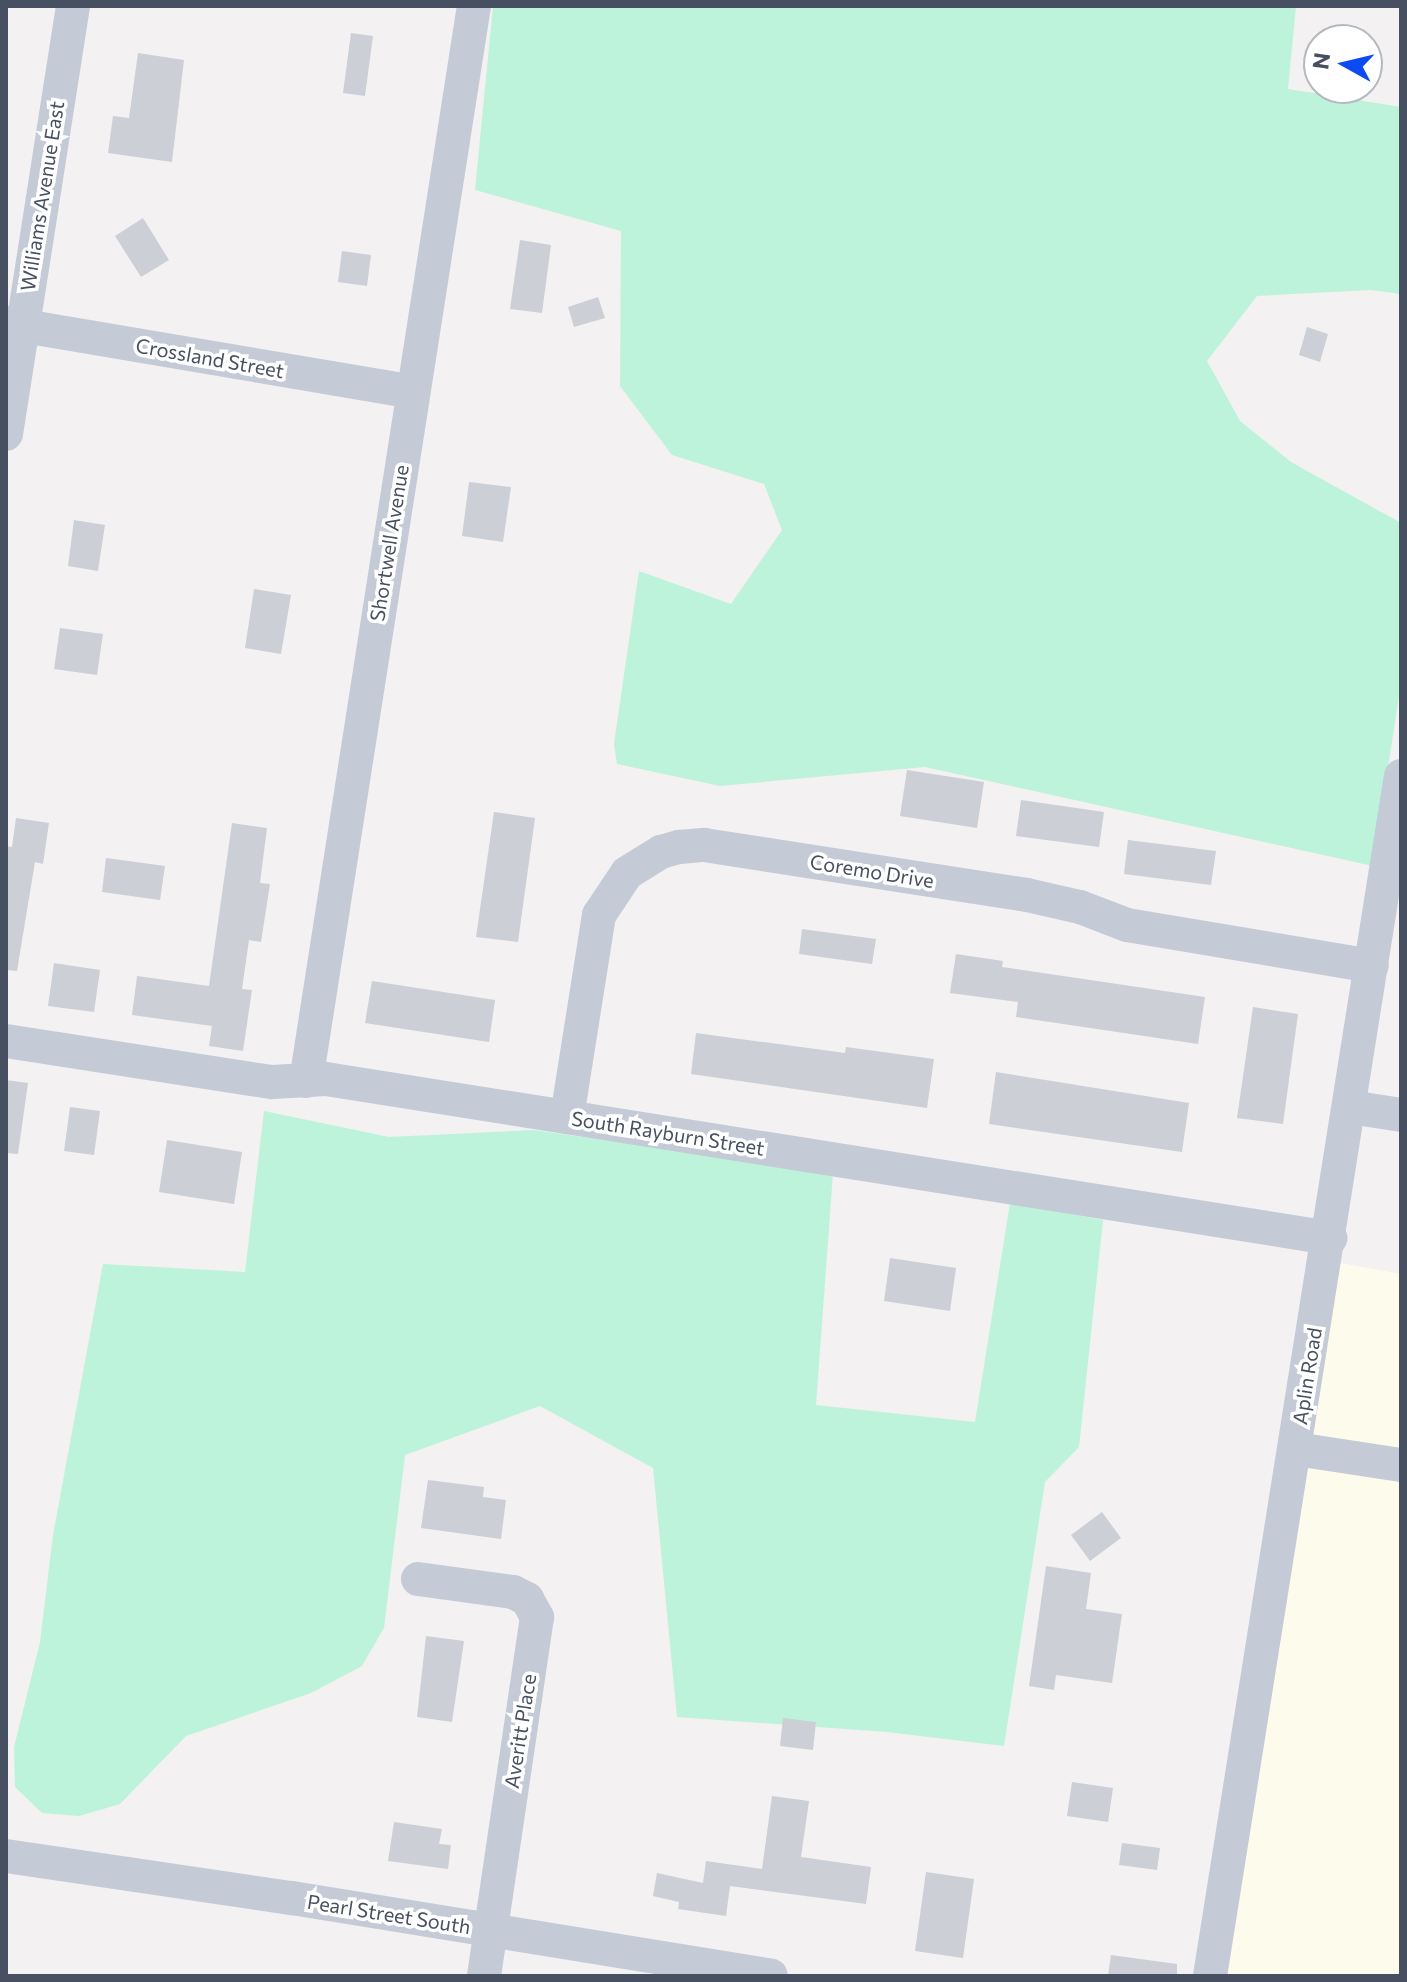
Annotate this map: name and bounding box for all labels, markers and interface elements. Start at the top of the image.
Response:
north arrow [1303,24,1383,104]
text: N [1306,51,1335,71]
street label: Williams Avenue East [15,99,69,293]
street label: Crossland Street [134,333,286,383]
street label: Shortwell Avenue [365,463,413,623]
street label: Coremo Drive [808,849,936,893]
street label: South Rayburn Street [570,1106,766,1160]
street label: Aplin Road [1287,1326,1327,1426]
street label: Averitt Place [499,1672,541,1790]
street label: Pearl Street South [306,1889,472,1939]

